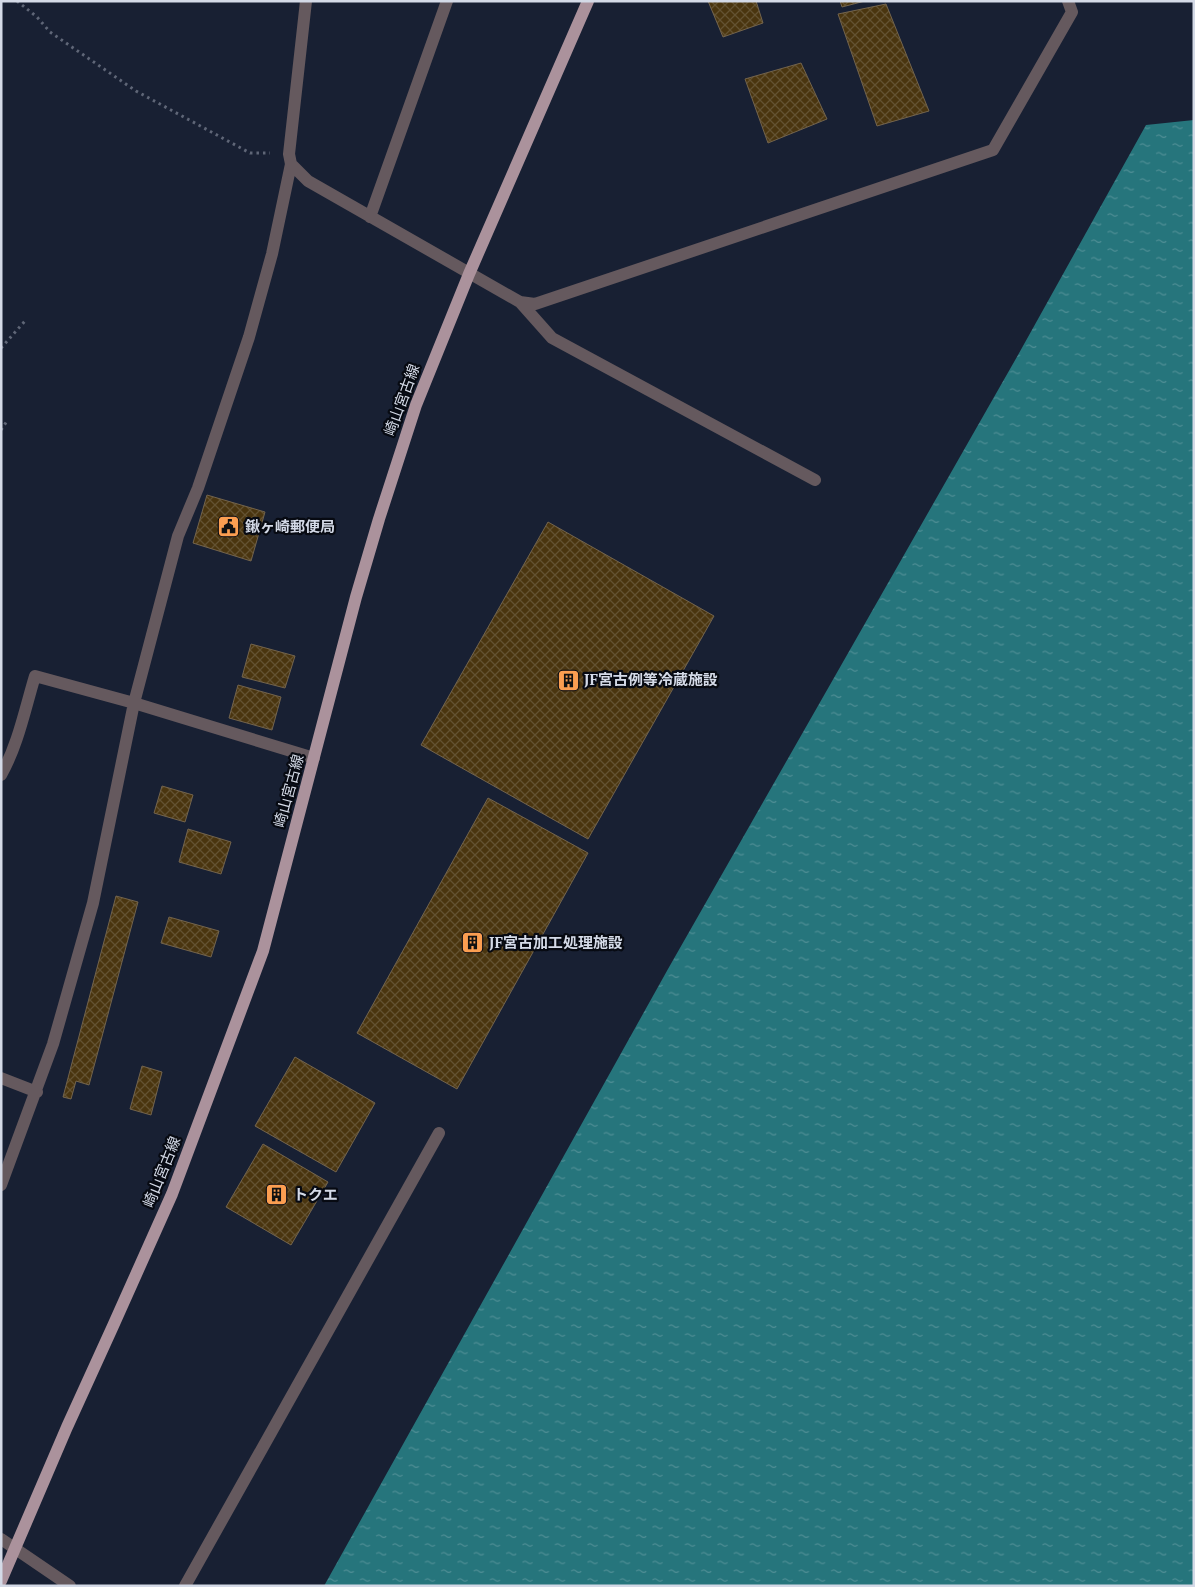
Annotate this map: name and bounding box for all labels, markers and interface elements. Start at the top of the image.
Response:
street label: 崎山宮古線 [379,361,423,438]
public building icon: 鍬ヶ崎郵便局 [217,515,241,539]
place label: 鍬ヶ崎郵便局 [245,516,335,536]
building icon: JF宮古例等冷蔵施設 [556,668,580,692]
place label: JF宮古例等冷蔵施設 [584,669,718,689]
street label: 崎山宮古線 [269,752,307,830]
building icon: JF宮古加工処理施設 [461,931,485,955]
place label: JF宮古加工処理施設 [489,932,623,952]
street label: 崎山宮古線 [138,1133,184,1210]
building icon: トクエ [265,1183,289,1207]
place label: トクエ [293,1184,338,1204]

